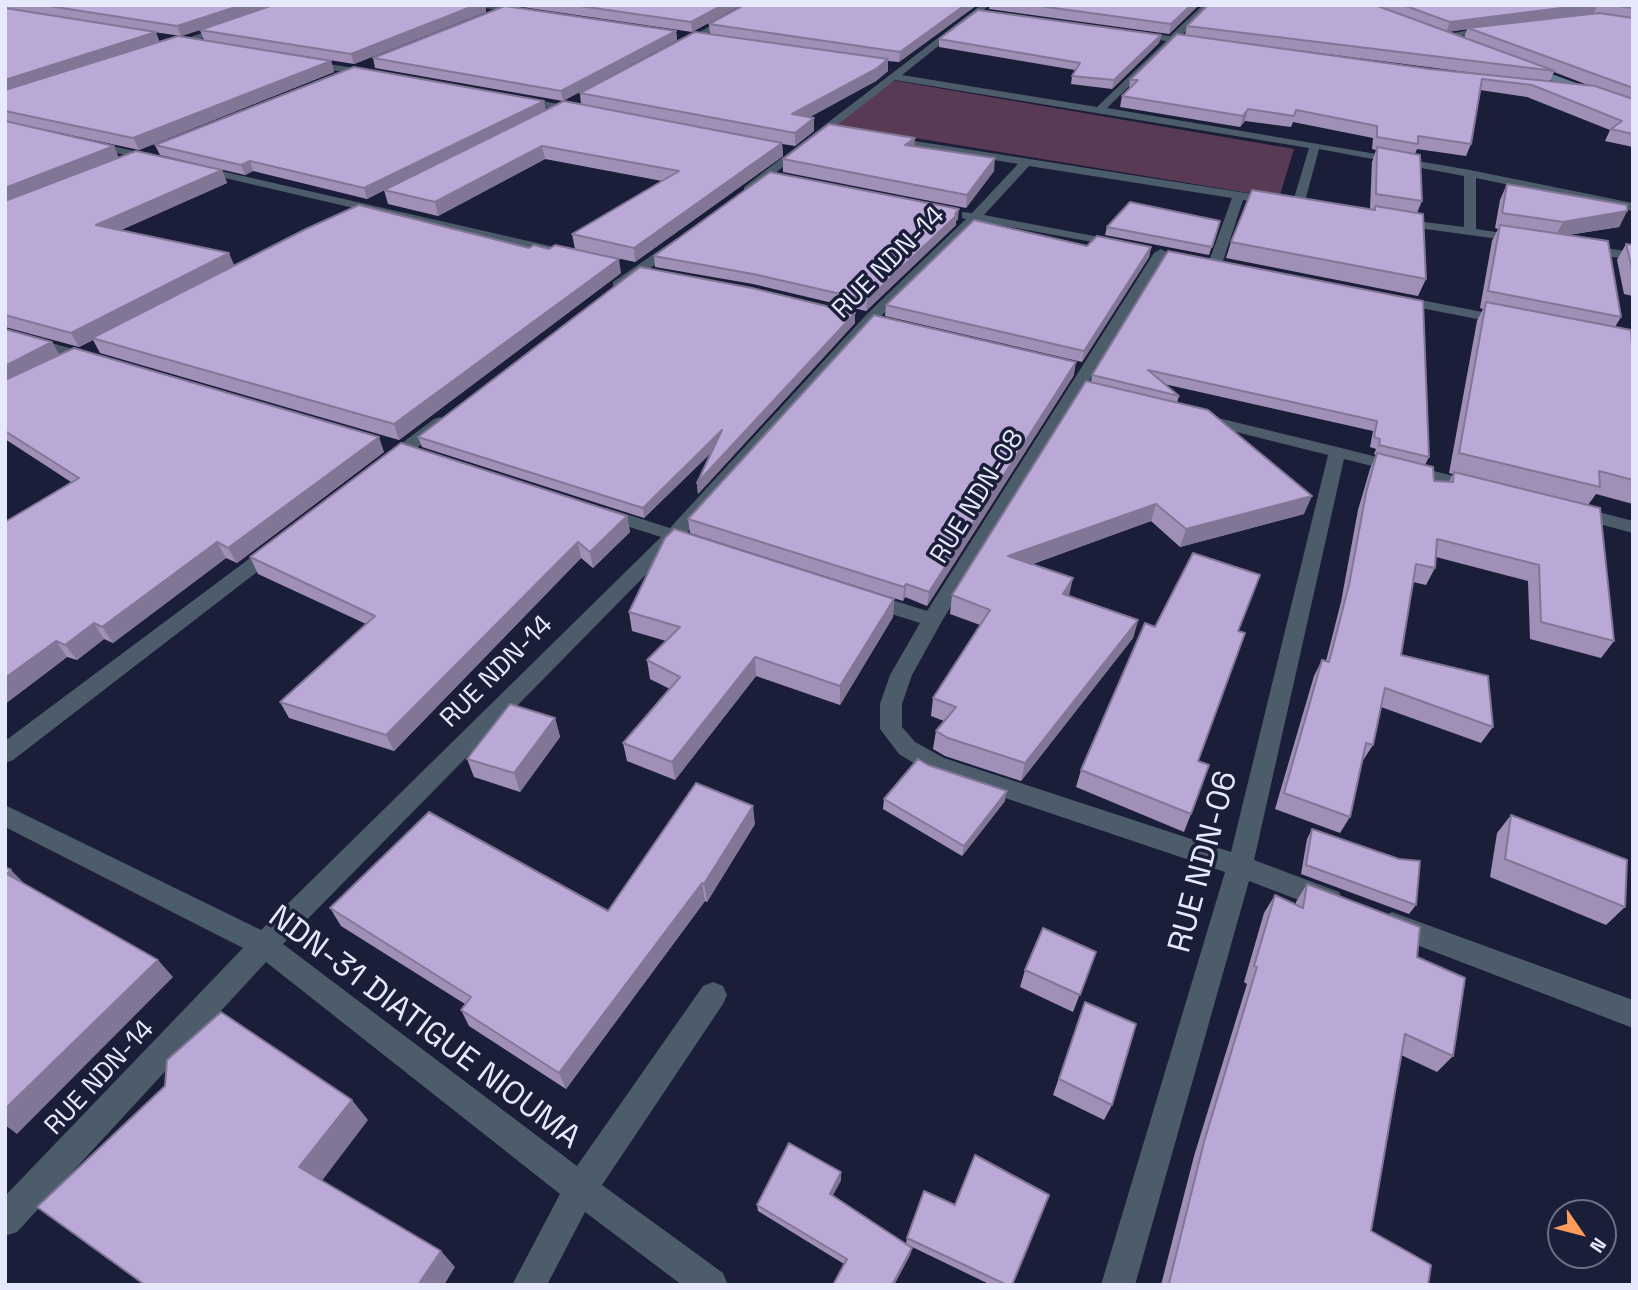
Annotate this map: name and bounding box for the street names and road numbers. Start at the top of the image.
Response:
street label: RUE NDN-14 [826,200,952,326]
street label: RUE NDN-08 [925,424,1031,570]
street label: RUE NDN-14 [434,609,560,735]
street label: RUE NDN-06 [1161,767,1247,957]
street label: NDN-31 DIATIGUE NIOUMA [261,898,587,1158]
street label: RUE NDN-14 [39,1014,161,1142]

